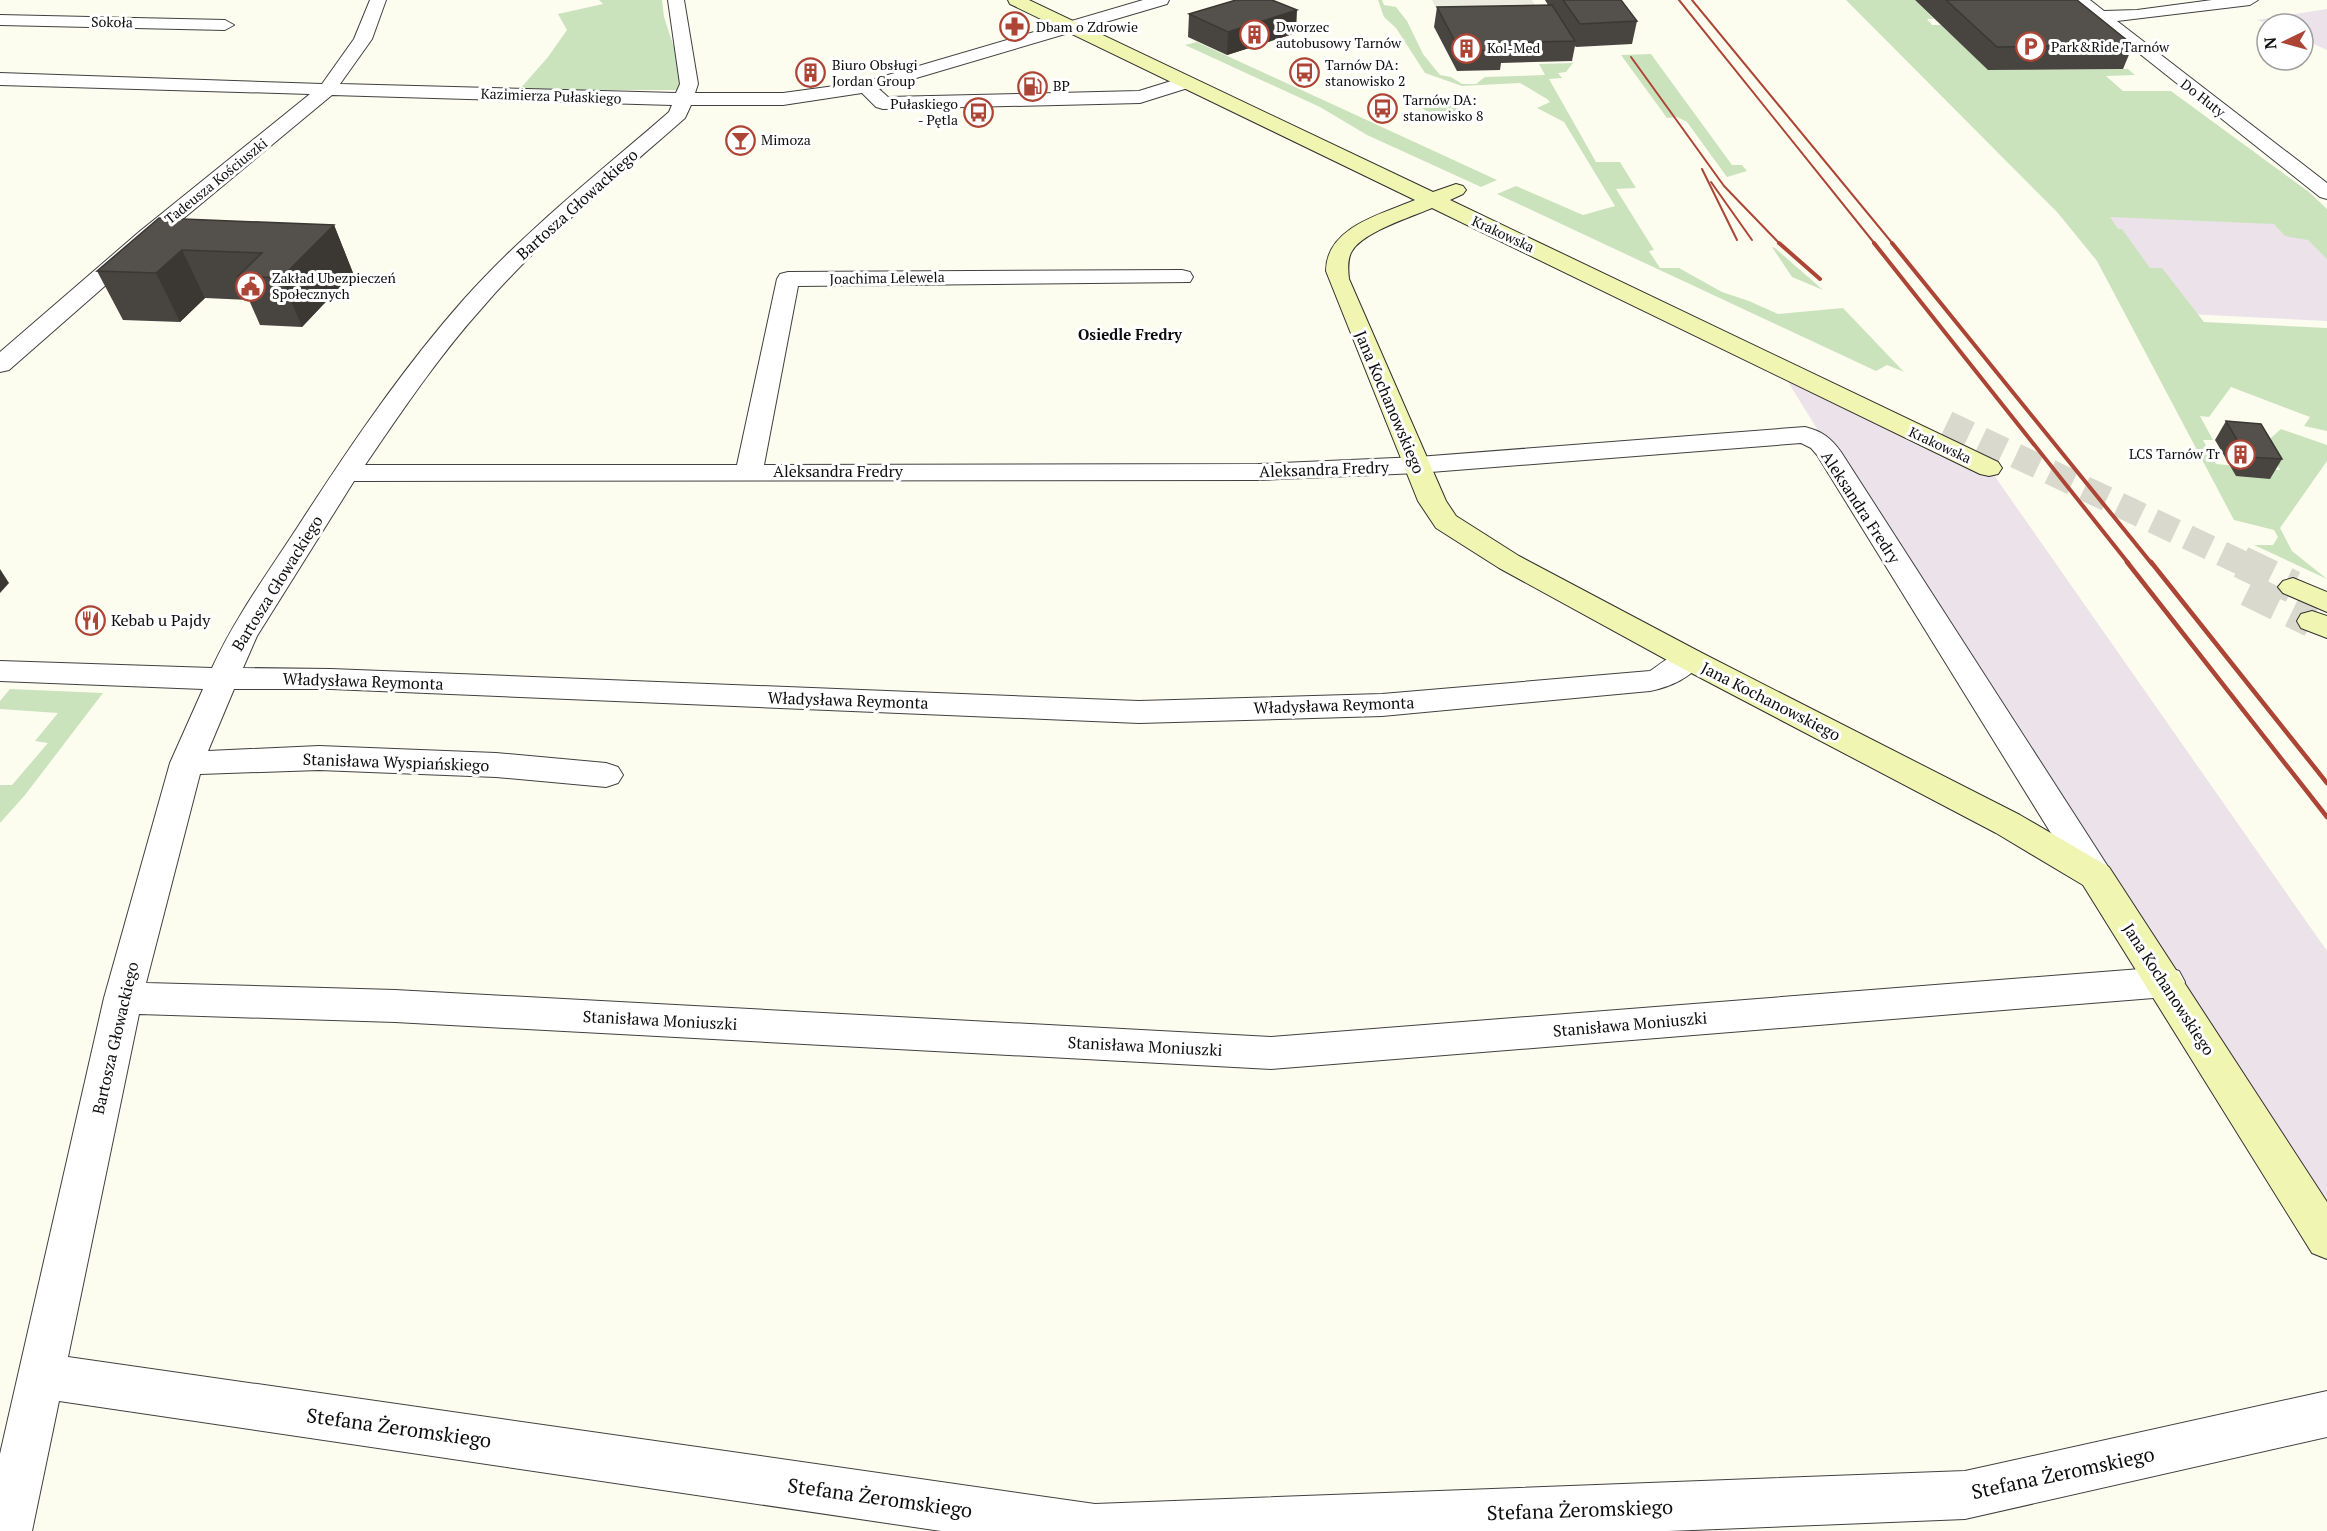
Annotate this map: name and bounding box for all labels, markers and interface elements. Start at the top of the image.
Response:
pharmacy icon: Dbam o Zdrowie [999,11,1031,43]
street label: Sokoła [91,12,133,31]
north arrow [2255,12,2315,72]
place label: Dbam o Zdrowie [1036,17,1138,36]
place label: Dworzec autobusowy Tarnów [1276,17,1402,52]
building icon: Dworzec autobusowy Tarnów [1239,19,1271,51]
parking icon: Park&Ride Tarnów [2014,31,2046,63]
building icon: Kol-Med [1450,32,1482,64]
text: N [2259,36,2282,50]
place label: Park&Ride Tarnów [2051,37,2170,56]
place label: Kol-Med [1487,38,1540,57]
place label: Biuro Obsługi Jordan Group [832,55,918,90]
place label: Tarnów DA: stanowisko 2 [1325,55,1405,90]
building icon: Biuro Obsługi Jordan Group [795,57,827,89]
bus stop icon: Tarnów DA: stanowisko 2 [1288,57,1320,89]
fuel station icon: BP [1016,70,1048,102]
street label: Do Huty [2177,74,2230,122]
place label: BP [1053,76,1070,95]
street label: Kazimierza Pułaskiego [480,84,622,107]
place label: Tarnów DA: stanowisko 8 [1403,90,1483,125]
bus stop icon: Tarnów DA: stanowisko 8 [1366,92,1398,124]
place label: Pułaskiego - Pętla [890,94,958,129]
bus stop icon: Pułaskiego - Pętla [963,96,995,128]
bar icon: Mimoza [724,124,756,156]
place label: Mimoza [761,130,811,149]
street label: Tadeusza Kościuszki [160,133,271,228]
street label: Bartosza Głowackiego [512,144,642,264]
street label: Krakowska [1469,211,1537,256]
street label: Joachima Lelewela [829,267,945,288]
place label: Zakład Ubezpieczeń Społecznych [272,268,397,303]
public building icon: Zakład Ubezpieczeń Społecznych [235,270,267,302]
district label: Osiedle Fredry [1078,324,1183,344]
street label: Jana Kochanowskiego [1350,327,1430,477]
street label: Krakowska [1906,422,1974,467]
building icon: LCS Tarnów Tr [2225,438,2257,470]
place label: LCS Tarnów Tr [2129,444,2221,463]
street label: Aleksandra Fredry [1816,447,1906,568]
street label: Aleksandra Fredry [1259,456,1390,482]
street label: Aleksandra Fredry [773,460,904,482]
street label: Bartosza Głowackiego [226,511,328,655]
restaurant icon: Kebab u Pajdy [74,604,106,636]
place label: Kebab u Pajdy [111,609,211,631]
street label: Jana Kochanowskiego [1698,656,1844,746]
street label: Władysława Reymonta [282,667,444,695]
street label: Władysława Reymonta [767,686,929,714]
street label: Władysława Reymonta [1253,691,1415,719]
street label: Stanisława Wyspiańskiego [302,748,490,776]
street label: Jana Kochanowskiego [2118,919,2220,1059]
street label: Bartosza Głowackiego [87,959,143,1116]
street label: Stanisława Moniuszki [582,1005,738,1035]
street label: Stanisława Moniuszki [1552,1006,1708,1042]
street label: Stanisława Moniuszki [1067,1031,1223,1061]
street label: Stefana Żeromskiego [305,1401,493,1454]
street label: Stefana Żeromskiego [1969,1440,2157,1505]
street label: Stefana Żeromskiego [786,1471,974,1524]
street label: Stefana Żeromskiego [1486,1493,1674,1526]

